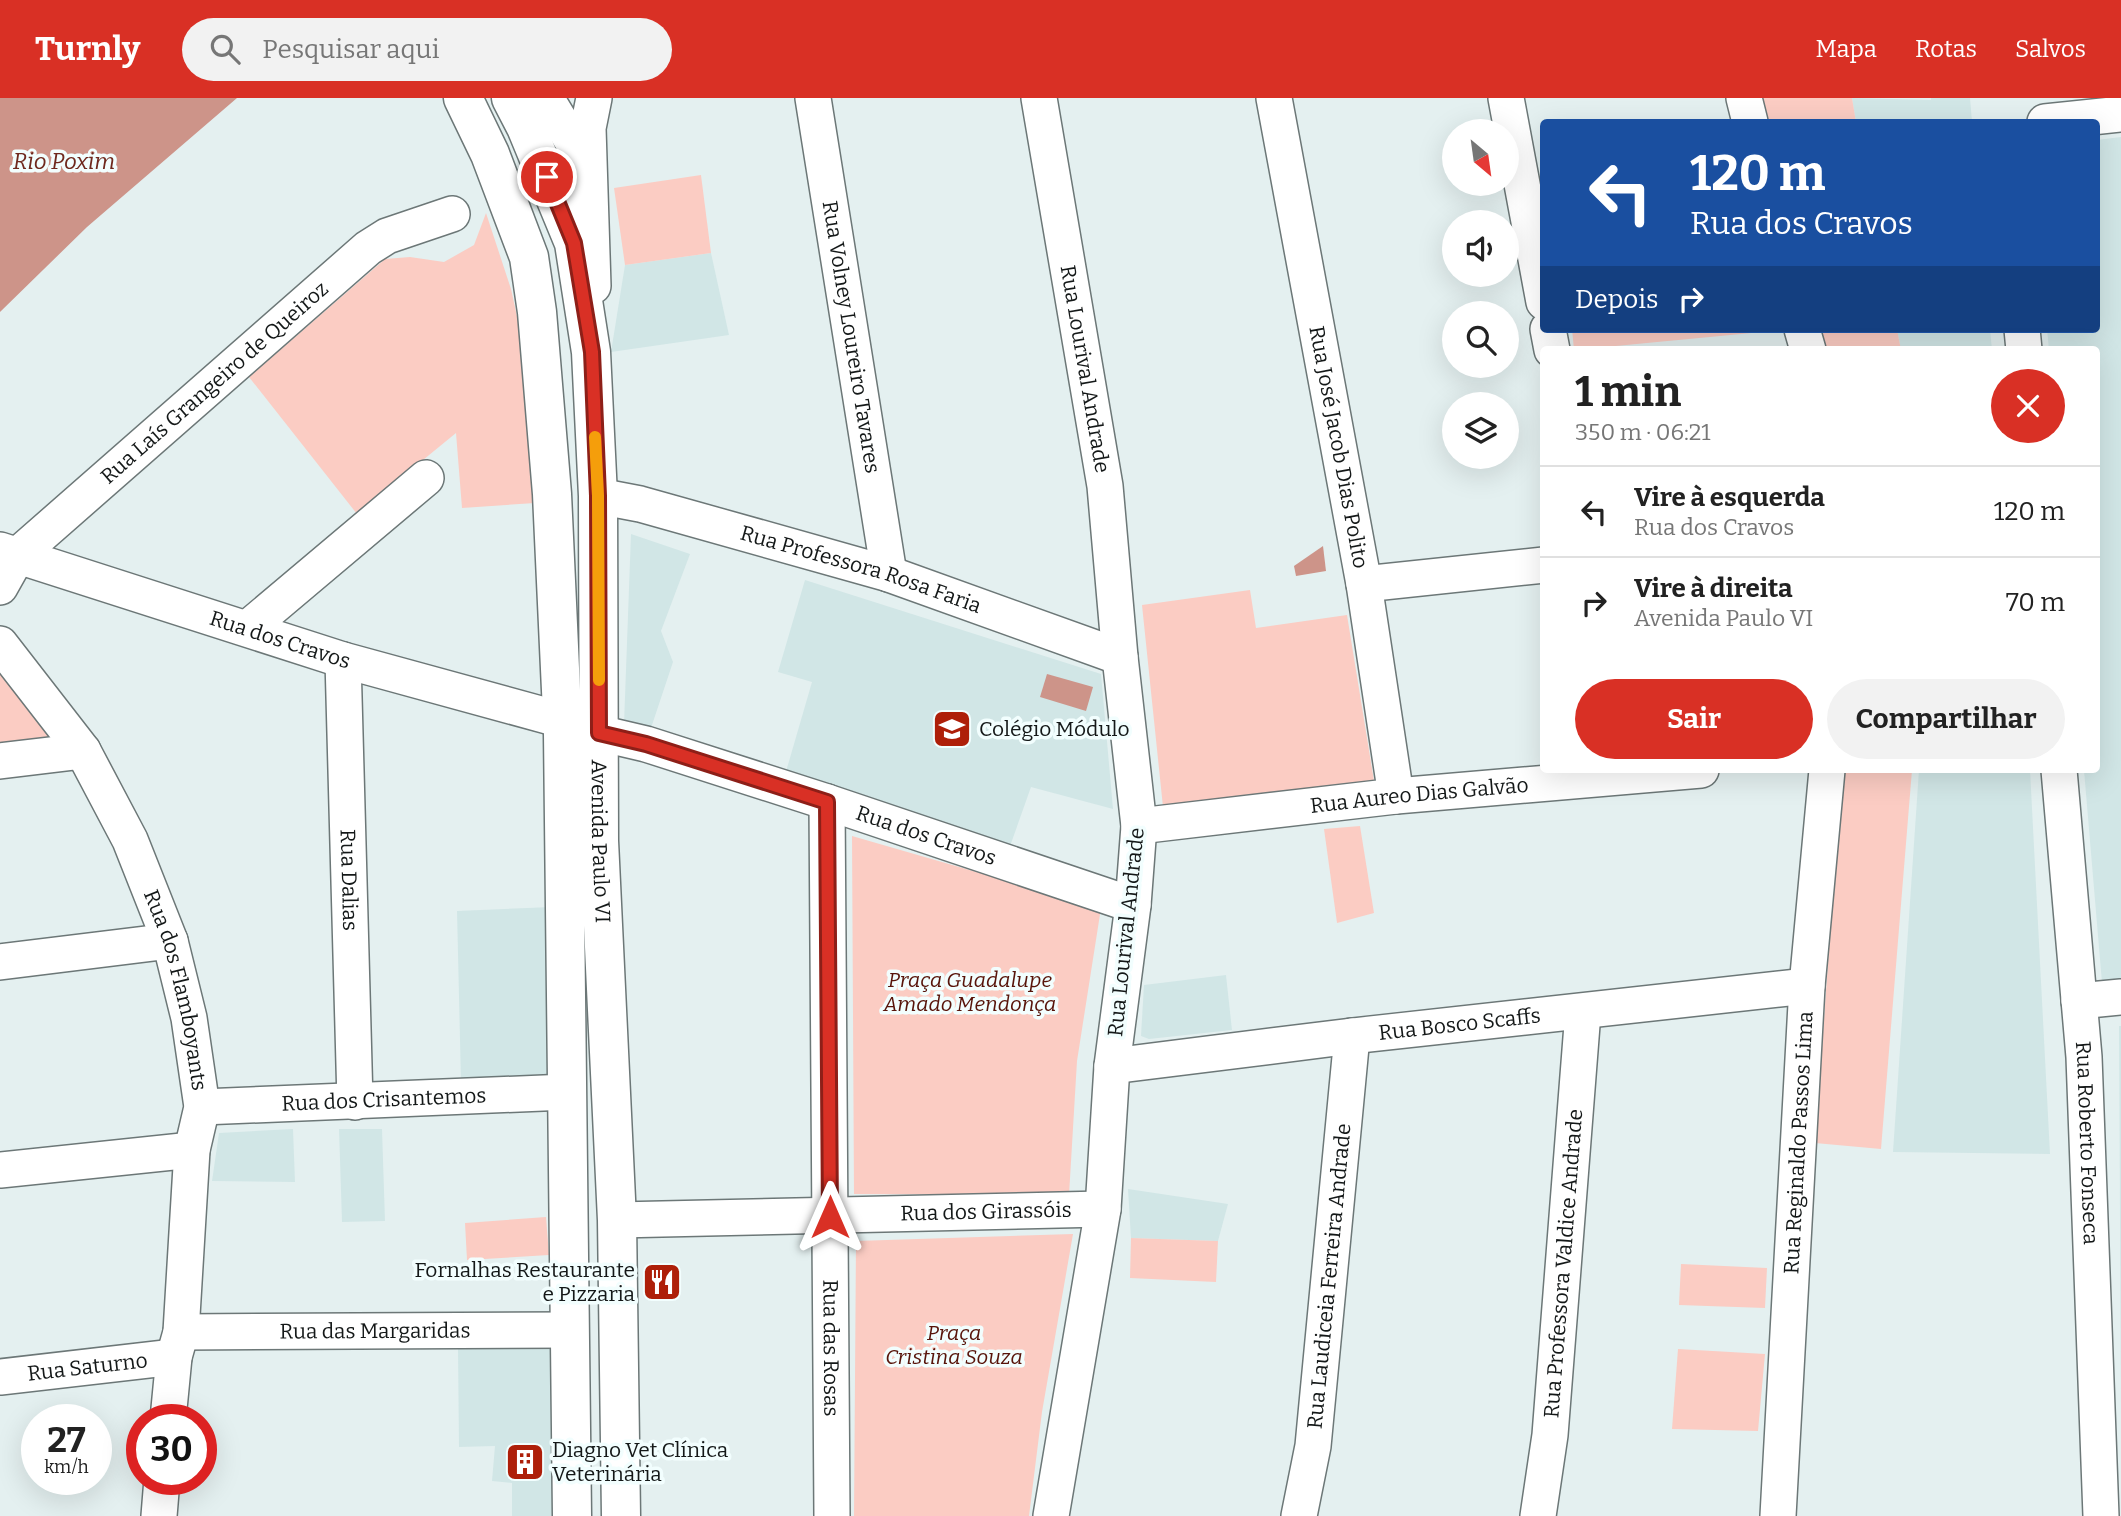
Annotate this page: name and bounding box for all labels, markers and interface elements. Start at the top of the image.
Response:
search box [182,18,672,81]
text: Turnly [35,29,140,69]
icon: search [206,30,244,68]
text: Pesquisar aqui [262,34,439,65]
text: Mapa [1815,35,1877,63]
text: Rotas [1915,35,1977,63]
text: Salvos [2015,35,2086,63]
north arrow [1442,119,1519,196]
map controls [1442,119,1519,469]
text: 120 m [1690,144,1825,203]
water label: Rio Poxim [13,147,115,175]
pin [517,147,577,207]
icon: left [1575,147,1666,238]
icon: arrive [528,158,566,196]
street label: Rua Volney Loureiro Tavares [817,199,886,475]
text: Rua dos Cravos [1690,204,1913,242]
button: sound [1442,210,1519,287]
street label: Rua Lourival Andrade [1055,263,1116,475]
street label: Rua Laís Grangeiro de Queiroz [95,276,334,490]
icon: right [1672,280,1710,318]
text: Depois [1575,284,1658,315]
button: search [1442,301,1519,378]
street label: Rua José Jacob Dias Polito [1303,324,1374,570]
text: 1 min [1575,367,1681,417]
button: close [1991,369,2065,443]
button: layers [1442,392,1519,469]
text: 350 m · 06:21 [1575,418,1711,446]
text: Vire à esquerda [1634,482,1825,513]
icon: left [1575,493,1613,531]
text: 120 m [1994,496,2065,527]
text: Rua dos Cravos [1634,513,1794,541]
street label: Rua Professora Rosa Faria [737,520,985,619]
text: Vire à direita [1634,573,1793,604]
icon: right [1575,584,1613,622]
text: 70 m [2006,587,2065,618]
text: Avenida Paulo VI [1634,604,1813,632]
street label: Rua dos Cravos [206,605,353,674]
button: Sair [1575,679,1813,759]
button: Compartilhar [1827,679,2065,759]
school or university icon: Colégio Módulo [931,708,973,750]
place label: Colégio Módulo [979,716,1130,742]
street label: Avenida Paulo VI [586,759,616,924]
street label: Rua Aureo Dias Galvão [1309,772,1529,819]
street label: Rua dos Cravos [853,800,1000,871]
street label: Rua Lourival Andrade [1102,826,1150,1038]
street label: Rua Dalias [335,829,363,931]
street label: Rua dos Flamboyants [138,886,212,1092]
park label: Praça Guadalupe Amado Mendonça [883,967,1056,1017]
street label: Rua Bosco Scaffs [1377,1002,1542,1046]
street label: Rua Reginaldo Passos Lima [1778,1010,1819,1275]
street label: Rua Roberto Fonseca [2070,1040,2104,1246]
street label: Rua dos Crisantemos [281,1082,487,1117]
street label: Rua Professora Valdice Andrade [1538,1108,1588,1419]
street label: Rua Laudiceia Ferreira Andrade [1302,1122,1357,1430]
position arrow [793,1180,867,1254]
street label: Rua dos Girassóis [900,1197,1072,1227]
place label: Fornalhas Restaurante e Pizzaria [414,1257,635,1307]
restaurant icon: Fornalhas Restaurante e Pizzaria [641,1261,683,1303]
street label: Rua das Rosas [817,1279,844,1417]
street label: Rua das Margaridas [279,1318,471,1344]
park label: Praça Cristina Souza [885,1320,1023,1370]
street label: Rua Saturno [26,1347,149,1387]
speed limit sign: 30 [126,1404,217,1495]
text: 27 [47,1419,86,1461]
place label: Diagno Vet Clínica Veterinária [552,1437,729,1487]
building icon: Diagno Vet Clínica Veterinária [504,1441,546,1483]
text: km/h [44,1456,89,1478]

